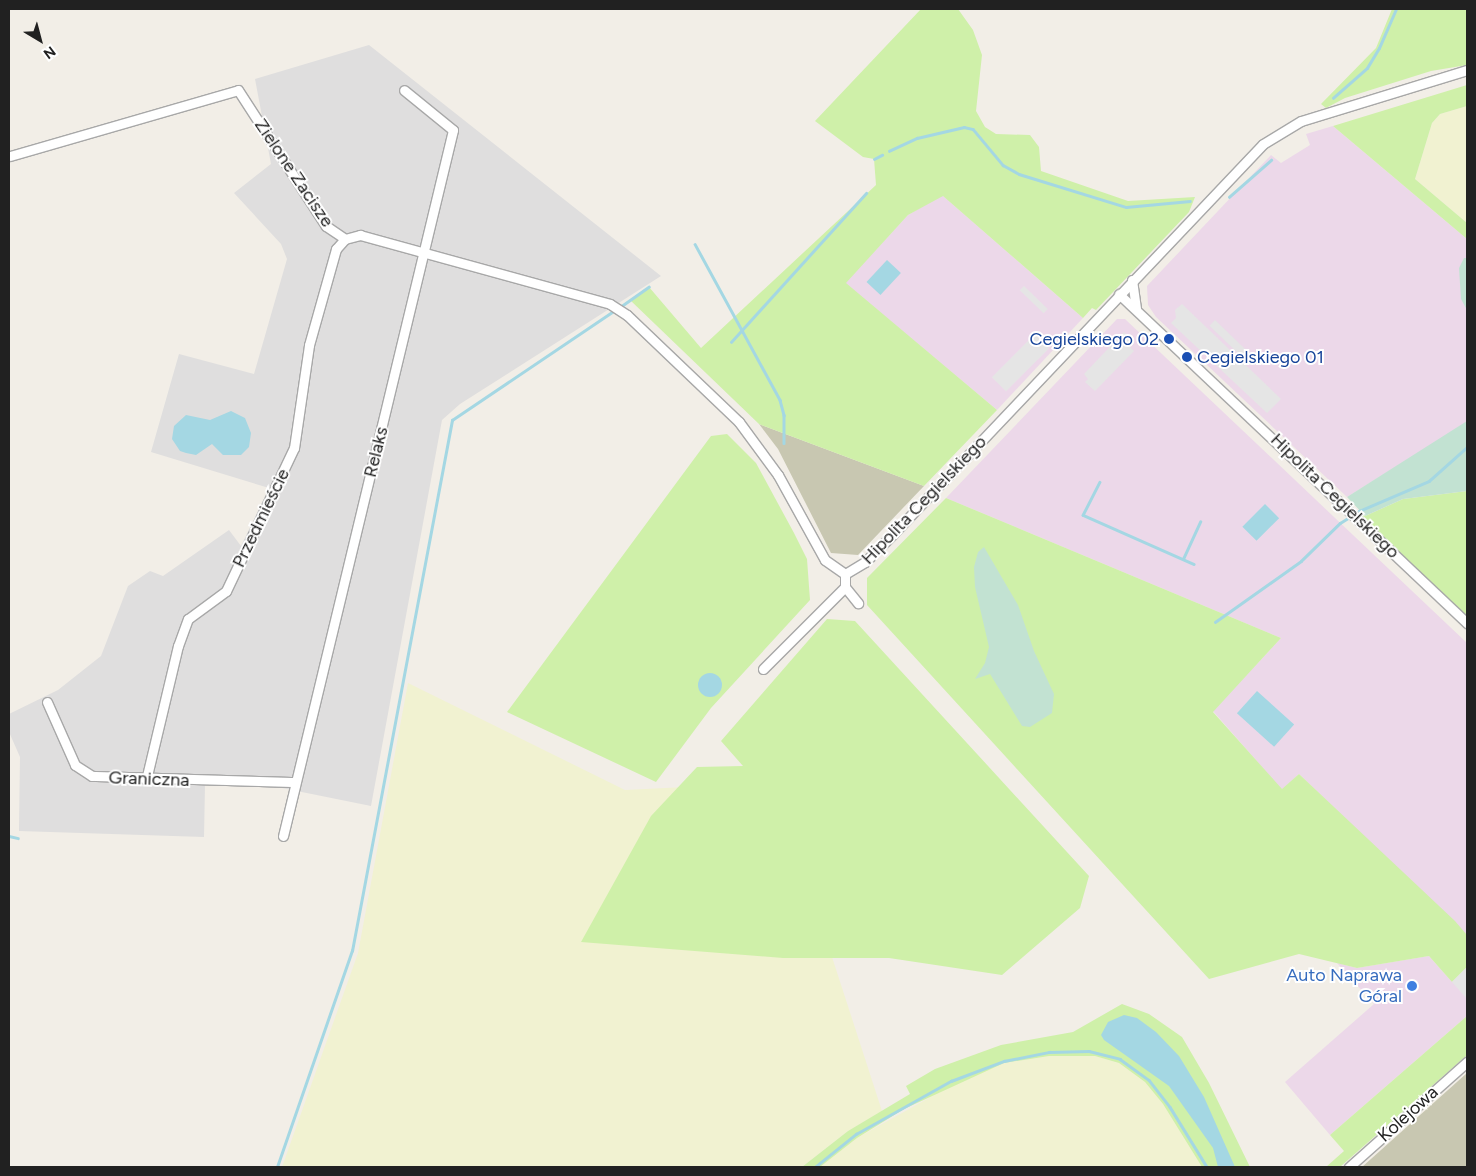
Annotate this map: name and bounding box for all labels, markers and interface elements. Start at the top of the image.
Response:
north arrow [15,15,65,65]
text: N [40,42,59,62]
street label: Zielone Zacisze [250,115,338,231]
place label: Cegielskiego 02 [1029,328,1159,350]
marker: Cegielskiego 02 [1163,333,1175,345]
place label: Cegielskiego 01 [1197,346,1324,368]
marker: Cegielskiego 01 [1181,351,1193,363]
street label: Relaks [359,424,393,480]
street label: Hipolita Cegielskiego [1266,429,1404,563]
street label: Hipolita Cegielskiego [857,431,991,569]
street label: Przedmieście [228,465,294,571]
street label: Graniczna [108,767,190,791]
place label: Auto Naprawa Góral [1286,965,1402,1008]
marker: Auto Naprawa Góral [1406,980,1418,992]
street label: Kolejowa [1374,1081,1442,1147]

